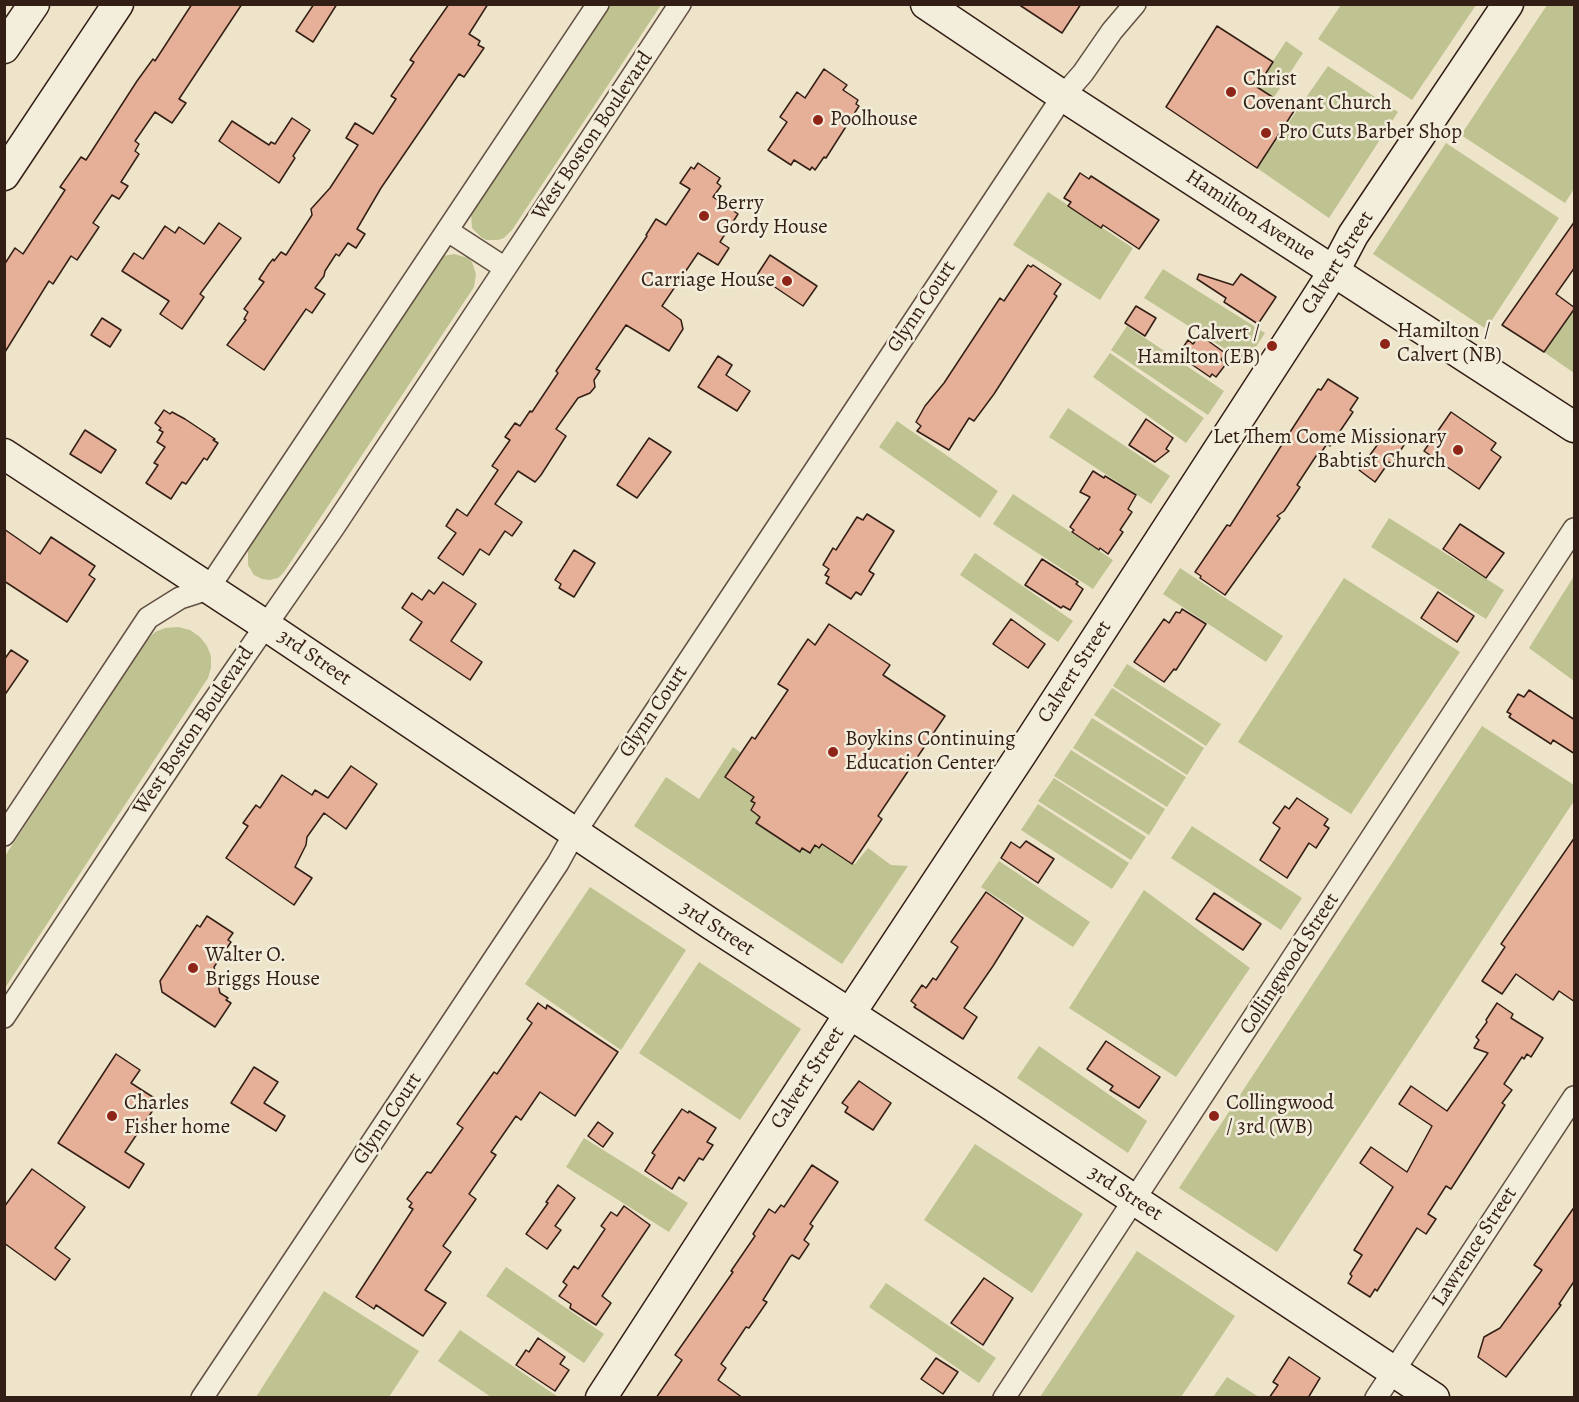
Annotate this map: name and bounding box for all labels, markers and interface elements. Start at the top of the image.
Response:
street label: West Boston Boulevard [527,47,659,225]
place label: Christ Covenant Church [1243,67,1392,117]
marker: Christ Covenant Church [1224,85,1238,99]
place label: Poolhouse [830,107,918,133]
marker: Poolhouse [811,113,825,127]
place label: Pro Cuts Barber Shop [1278,120,1462,146]
marker: Pro Cuts Barber Shop [1259,126,1273,140]
street label: Hamilton Avenue [1181,165,1319,267]
place label: Berry Gordy House [716,191,828,241]
street label: Calvert Street [1296,207,1380,319]
marker: Berry Gordy House [697,209,711,223]
street label: Glynn Court [882,256,962,358]
place label: Carriage House [641,268,775,294]
marker: Carriage House [780,274,794,288]
place label: Hamilton / Calvert (NB) [1397,319,1502,369]
place label: Calvert / Hamilton (EB) [1137,321,1260,371]
marker: Hamilton / Calvert (NB) [1378,337,1392,351]
marker: Calvert / Hamilton (EB) [1265,339,1279,353]
place label: Let Them Come Missionary Babtist Church [1213,425,1446,475]
marker: Let Them Come Missionary Babtist Church [1451,443,1465,457]
street label: Calvert Street [1033,616,1117,728]
street label: 3rd Street [272,624,356,692]
street label: West Boston Boulevard [128,642,260,820]
street label: Glynn Court [614,661,694,763]
place label: Boykins Continuing Education Center [845,727,1016,777]
marker: Boykins Continuing Education Center [826,745,840,759]
street label: Collingwood Street [1235,888,1345,1040]
street label: 3rd Street [675,896,759,962]
place label: Walter O. Briggs House [205,943,320,993]
marker: Walter O. Briggs House [186,961,200,975]
street label: Calvert Street [766,1022,850,1134]
street label: Glynn Court [348,1068,428,1170]
place label: Charles Fisher home [124,1091,230,1141]
place label: Collingwood / 3rd (WB) [1226,1091,1334,1141]
marker: Charles Fisher home [105,1109,119,1123]
marker: Collingwood / 3rd (WB) [1207,1109,1221,1123]
street label: 3rd Street [1083,1161,1167,1227]
street label: Lawrence Street [1427,1183,1523,1311]

